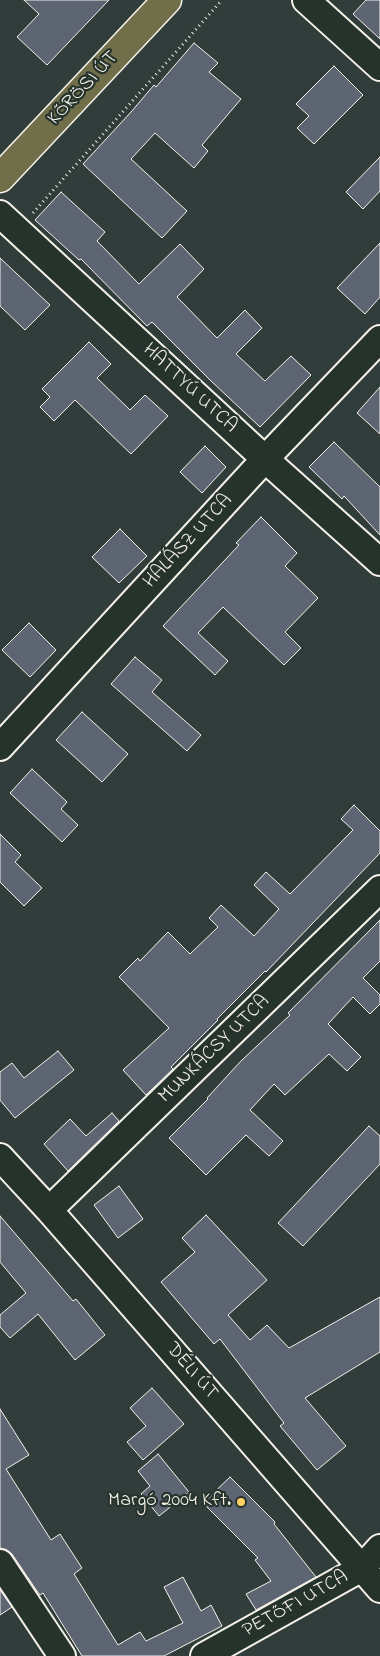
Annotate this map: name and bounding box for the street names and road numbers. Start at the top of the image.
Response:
street label: KŐRÖSI ÚT [44,47,124,131]
street label: HATTYÚ UTCA [137,339,241,439]
street label: HALÁSZ UTCA [139,490,239,594]
street label: MUNKÁCSY UTCA [154,991,276,1109]
street label: DÉLI ÚT [160,1338,222,1406]
street label: PETŐFI UTCA [239,1566,353,1644]

